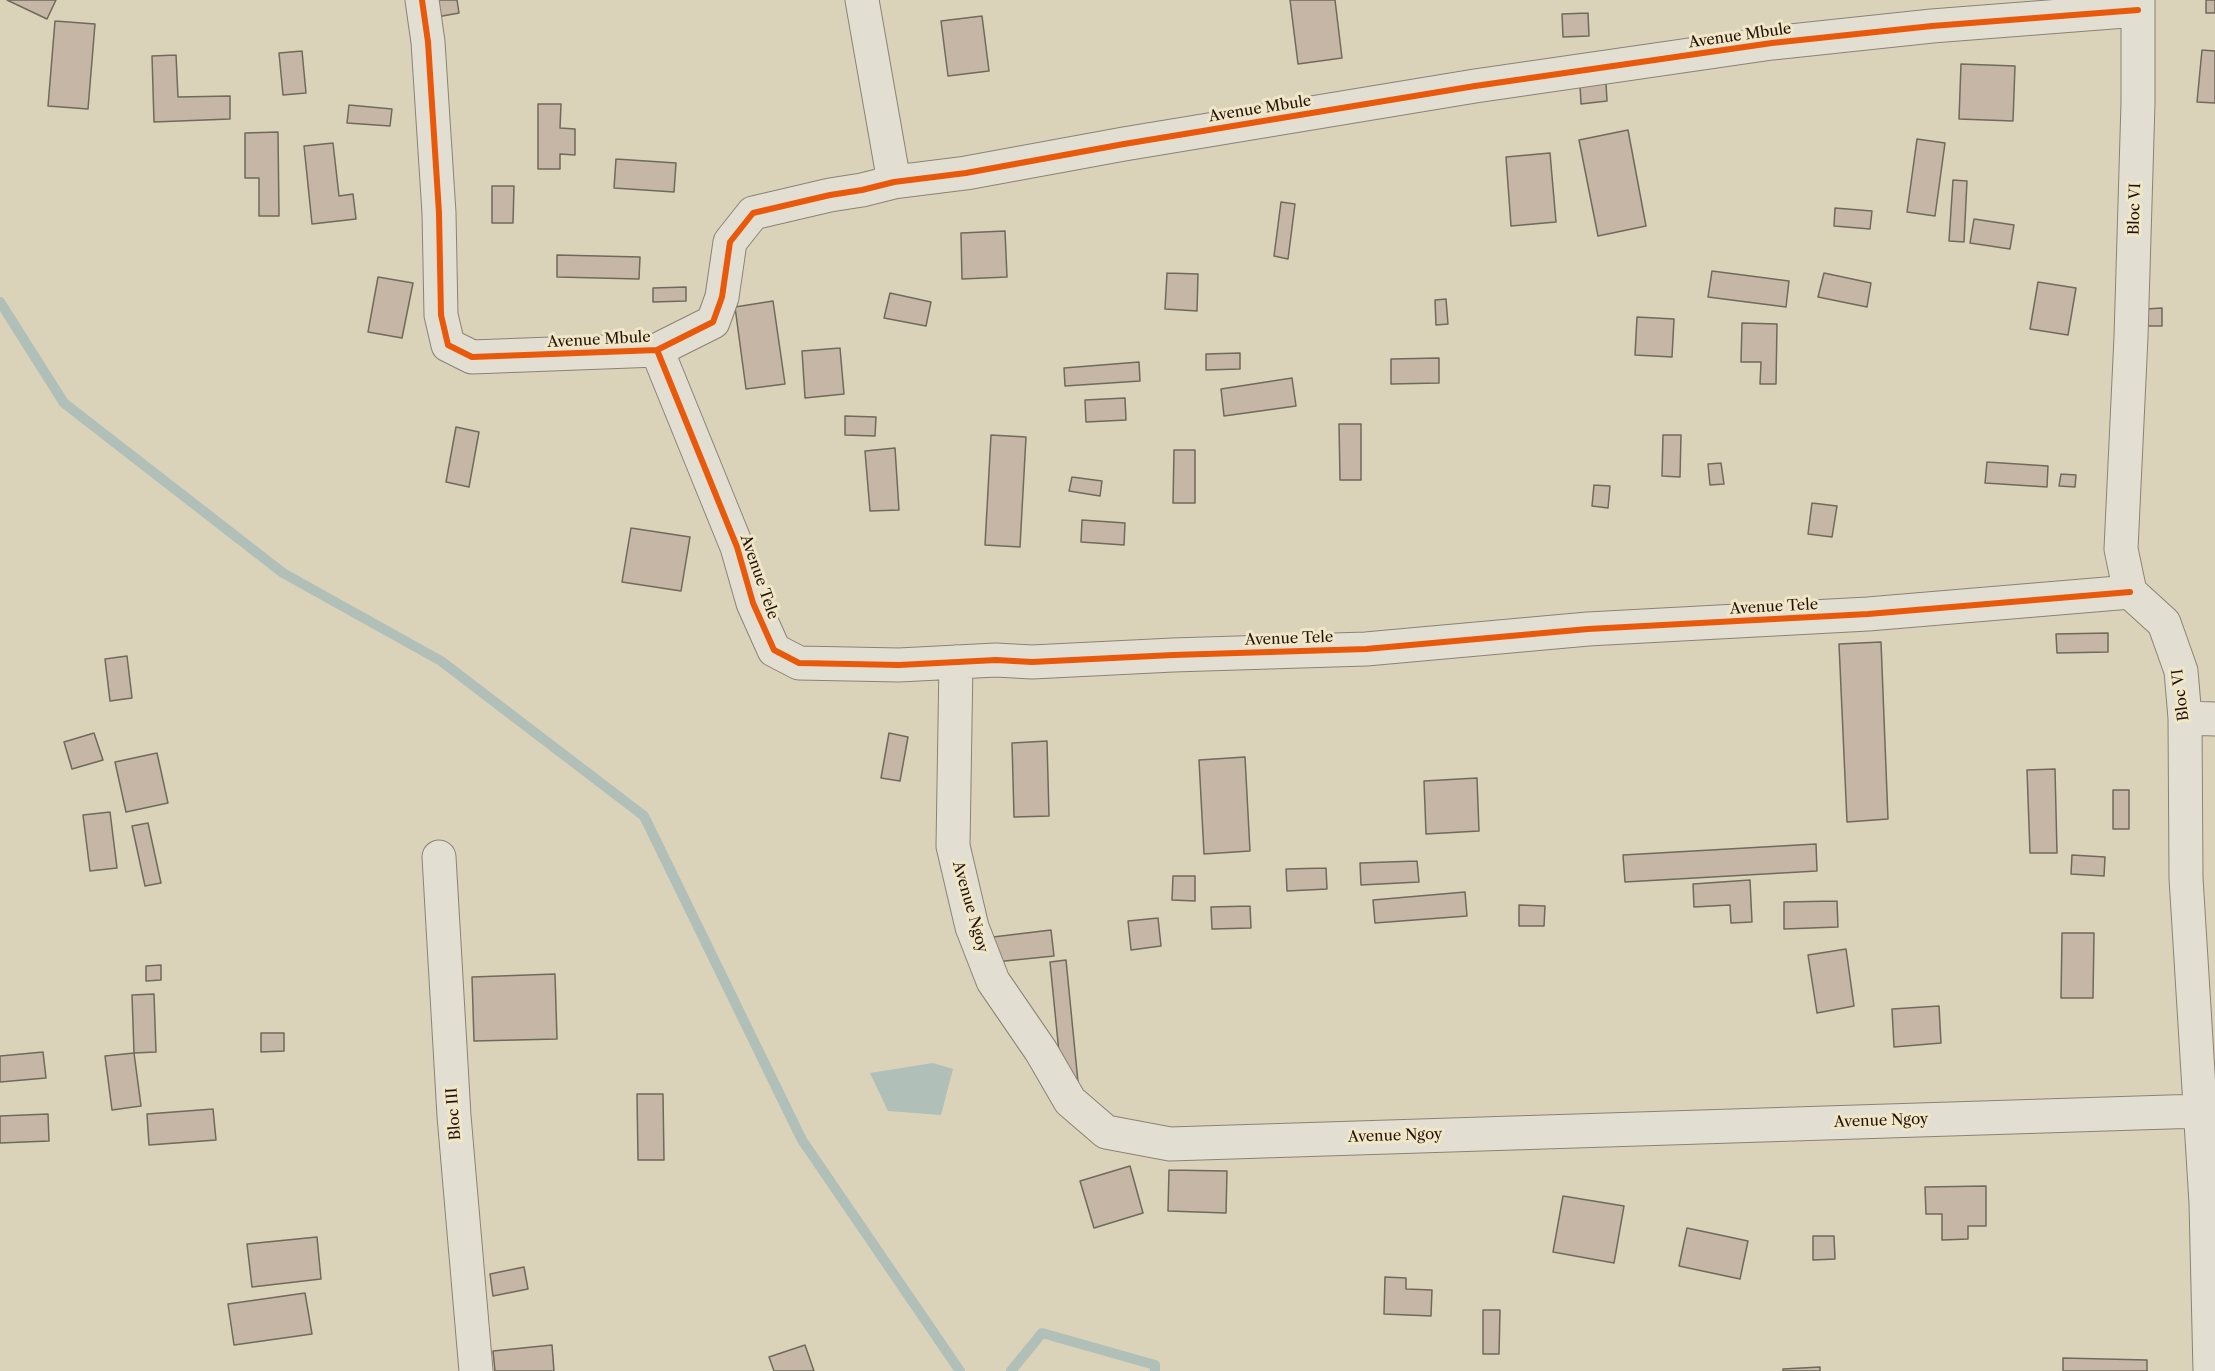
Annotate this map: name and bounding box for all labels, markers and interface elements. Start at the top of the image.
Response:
street label: Avenue Mbule [1687,20,1793,52]
street label: Avenue Mbule [1207,92,1313,126]
street label: Bloc VI [2125,183,2145,235]
street label: Avenue Mbule [547,328,651,352]
street label: Avenue Tele [736,532,782,622]
street label: Avenue Tele [1729,596,1819,618]
street label: Avenue Tele [1245,628,1333,650]
street label: Bloc VI [2169,668,2193,722]
street label: Avenue Ngoy [948,859,992,955]
street label: Bloc III [443,1087,465,1141]
street label: Avenue Ngoy [1834,1110,1928,1132]
street label: Avenue Ngoy [1348,1125,1442,1147]

